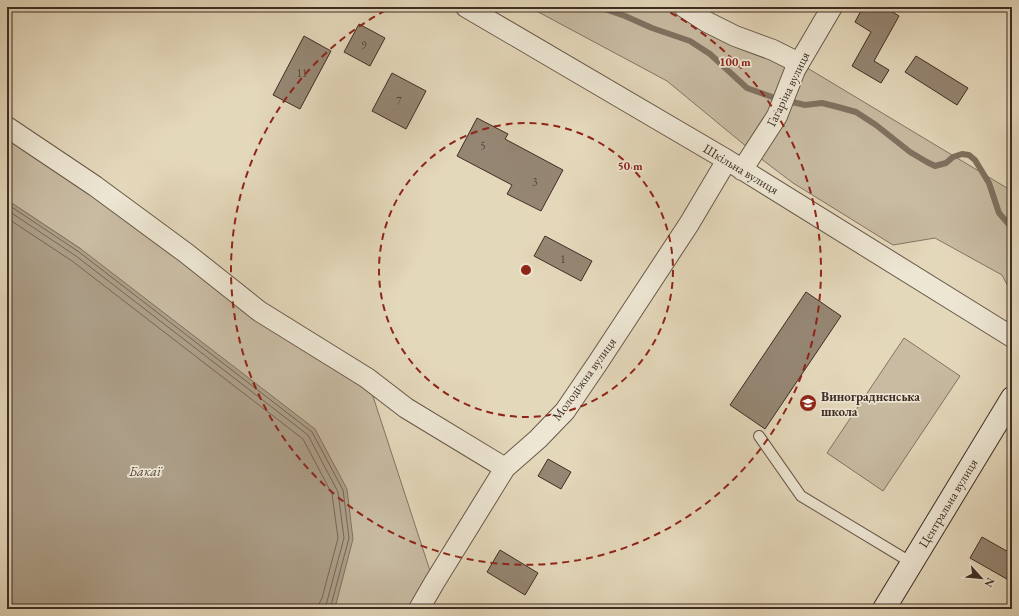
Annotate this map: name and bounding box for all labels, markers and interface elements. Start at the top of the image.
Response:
house number: 9 [361,38,367,52]
street label: Гагаріна вулиця [763,49,813,129]
text: 100 m [719,54,751,70]
house number: 11 [297,66,307,80]
house number: 7 [396,94,402,108]
house number: 5 [480,138,486,152]
street label: Шкільна вулиця [700,140,782,198]
text: 50 m [617,158,643,174]
house number: 3 [532,175,538,189]
house number: 1 [560,252,566,266]
centre of rings [519,263,533,277]
street label: Молодіжна вулиця [548,334,620,424]
place label: Виноградненська школа [821,388,920,420]
school or university icon: Виноградненська школа [798,393,818,413]
street label: Центральна вулиця [915,455,981,551]
water label: Бакаї [128,462,163,480]
north arrow [961,558,1001,598]
text: N [982,575,998,590]

